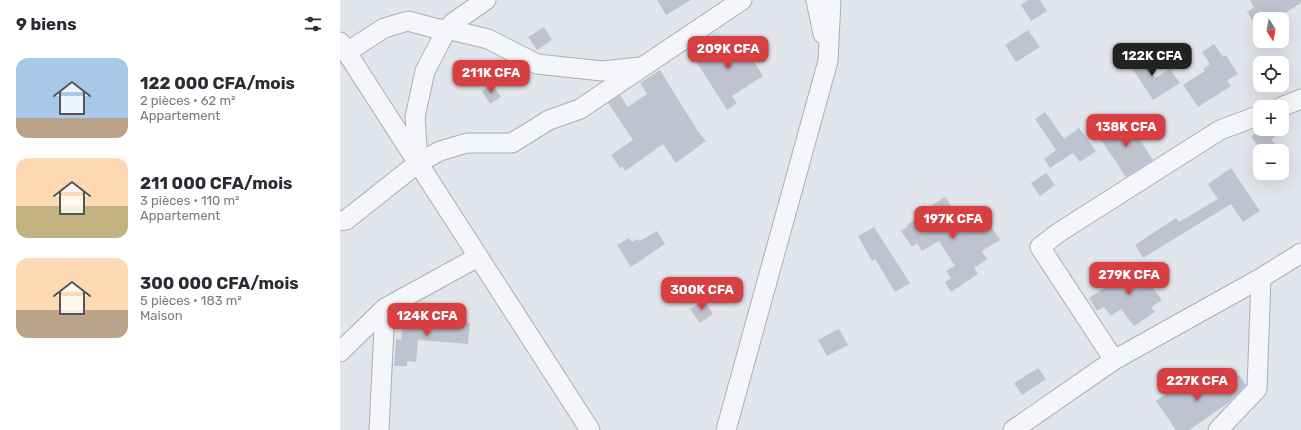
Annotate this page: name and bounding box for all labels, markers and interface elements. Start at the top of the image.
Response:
north arrow [1253,12,1289,48]
map controls [1253,12,1289,180]
icon: filters [302,13,324,35]
text: 9 biens [16,14,77,34]
pin: 209K CFA [687,36,769,70]
text: 209K CFA [697,41,759,56]
pin: 122K CFA [1111,43,1193,77]
text: 122K CFA [1122,48,1182,63]
button: locate [1253,56,1289,92]
pin: 211K CFA [450,60,532,94]
text: 211K CFA [462,65,520,80]
text: 122 000 CFA/mois [140,73,295,93]
icon: home [48,74,96,122]
text: 2 pièces · 62 m² [140,93,235,108]
button: + [1253,100,1289,136]
text: Appartement [140,108,220,123]
pin: 138K CFA [1085,114,1167,148]
text: 138K CFA [1095,119,1157,134]
button: − [1253,144,1289,180]
text: 211 000 CFA/mois [140,173,292,193]
icon: home [48,174,96,222]
text: 3 pièces · 110 m² [140,193,239,208]
pin: 197K CFA [912,206,994,240]
text: Appartement [140,208,220,223]
text: 197K CFA [923,211,983,226]
pin: 279K CFA [1088,262,1170,296]
text: 279K CFA [1098,267,1160,282]
text: 300 000 CFA/mois [140,273,299,293]
icon: home [48,274,96,322]
pin: 300K CFA [661,277,743,311]
text: 300K CFA [670,282,734,297]
text: 5 pièces · 183 m² [140,293,242,308]
pin: 124K CFA [386,303,468,337]
text: Maison [140,308,183,323]
text: 124K CFA [396,308,458,323]
pin: 227K CFA [1156,368,1238,402]
text: 227K CFA [1166,373,1228,388]

